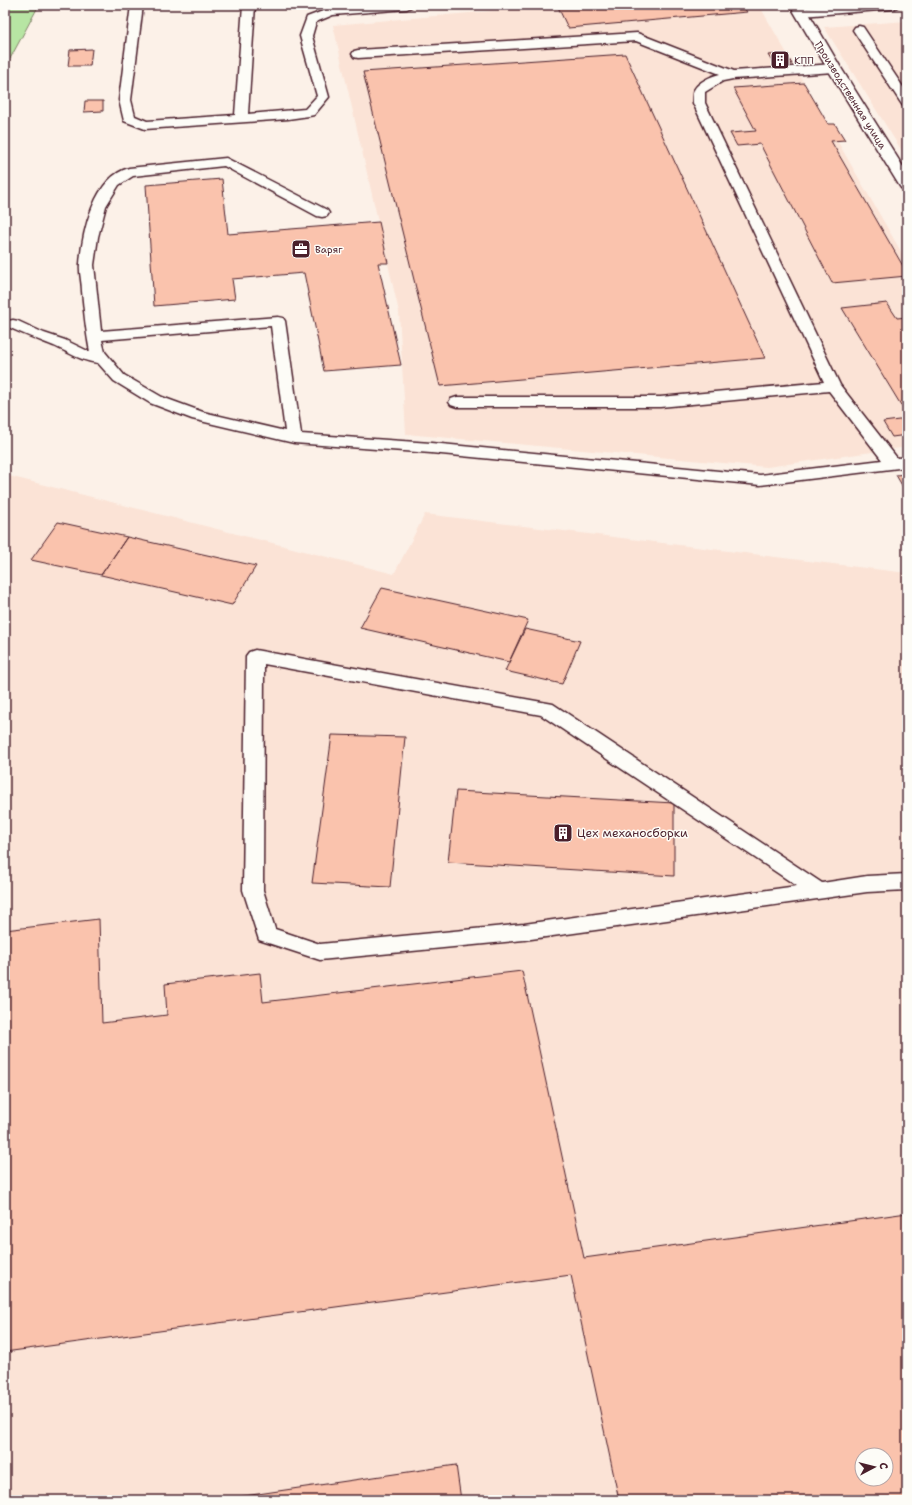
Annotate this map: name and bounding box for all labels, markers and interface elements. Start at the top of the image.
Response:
street label: Производственная улица [812,39,890,152]
building icon: КПП [769,49,791,71]
place label: КПП [794,54,814,67]
office icon: Варяг [290,238,312,260]
place label: Варяг [315,243,343,256]
building icon: Цех механосборки [552,822,574,844]
place label: Цех механосборки [577,825,688,841]
north arrow [854,1447,894,1487]
text: С [876,1462,891,1470]

